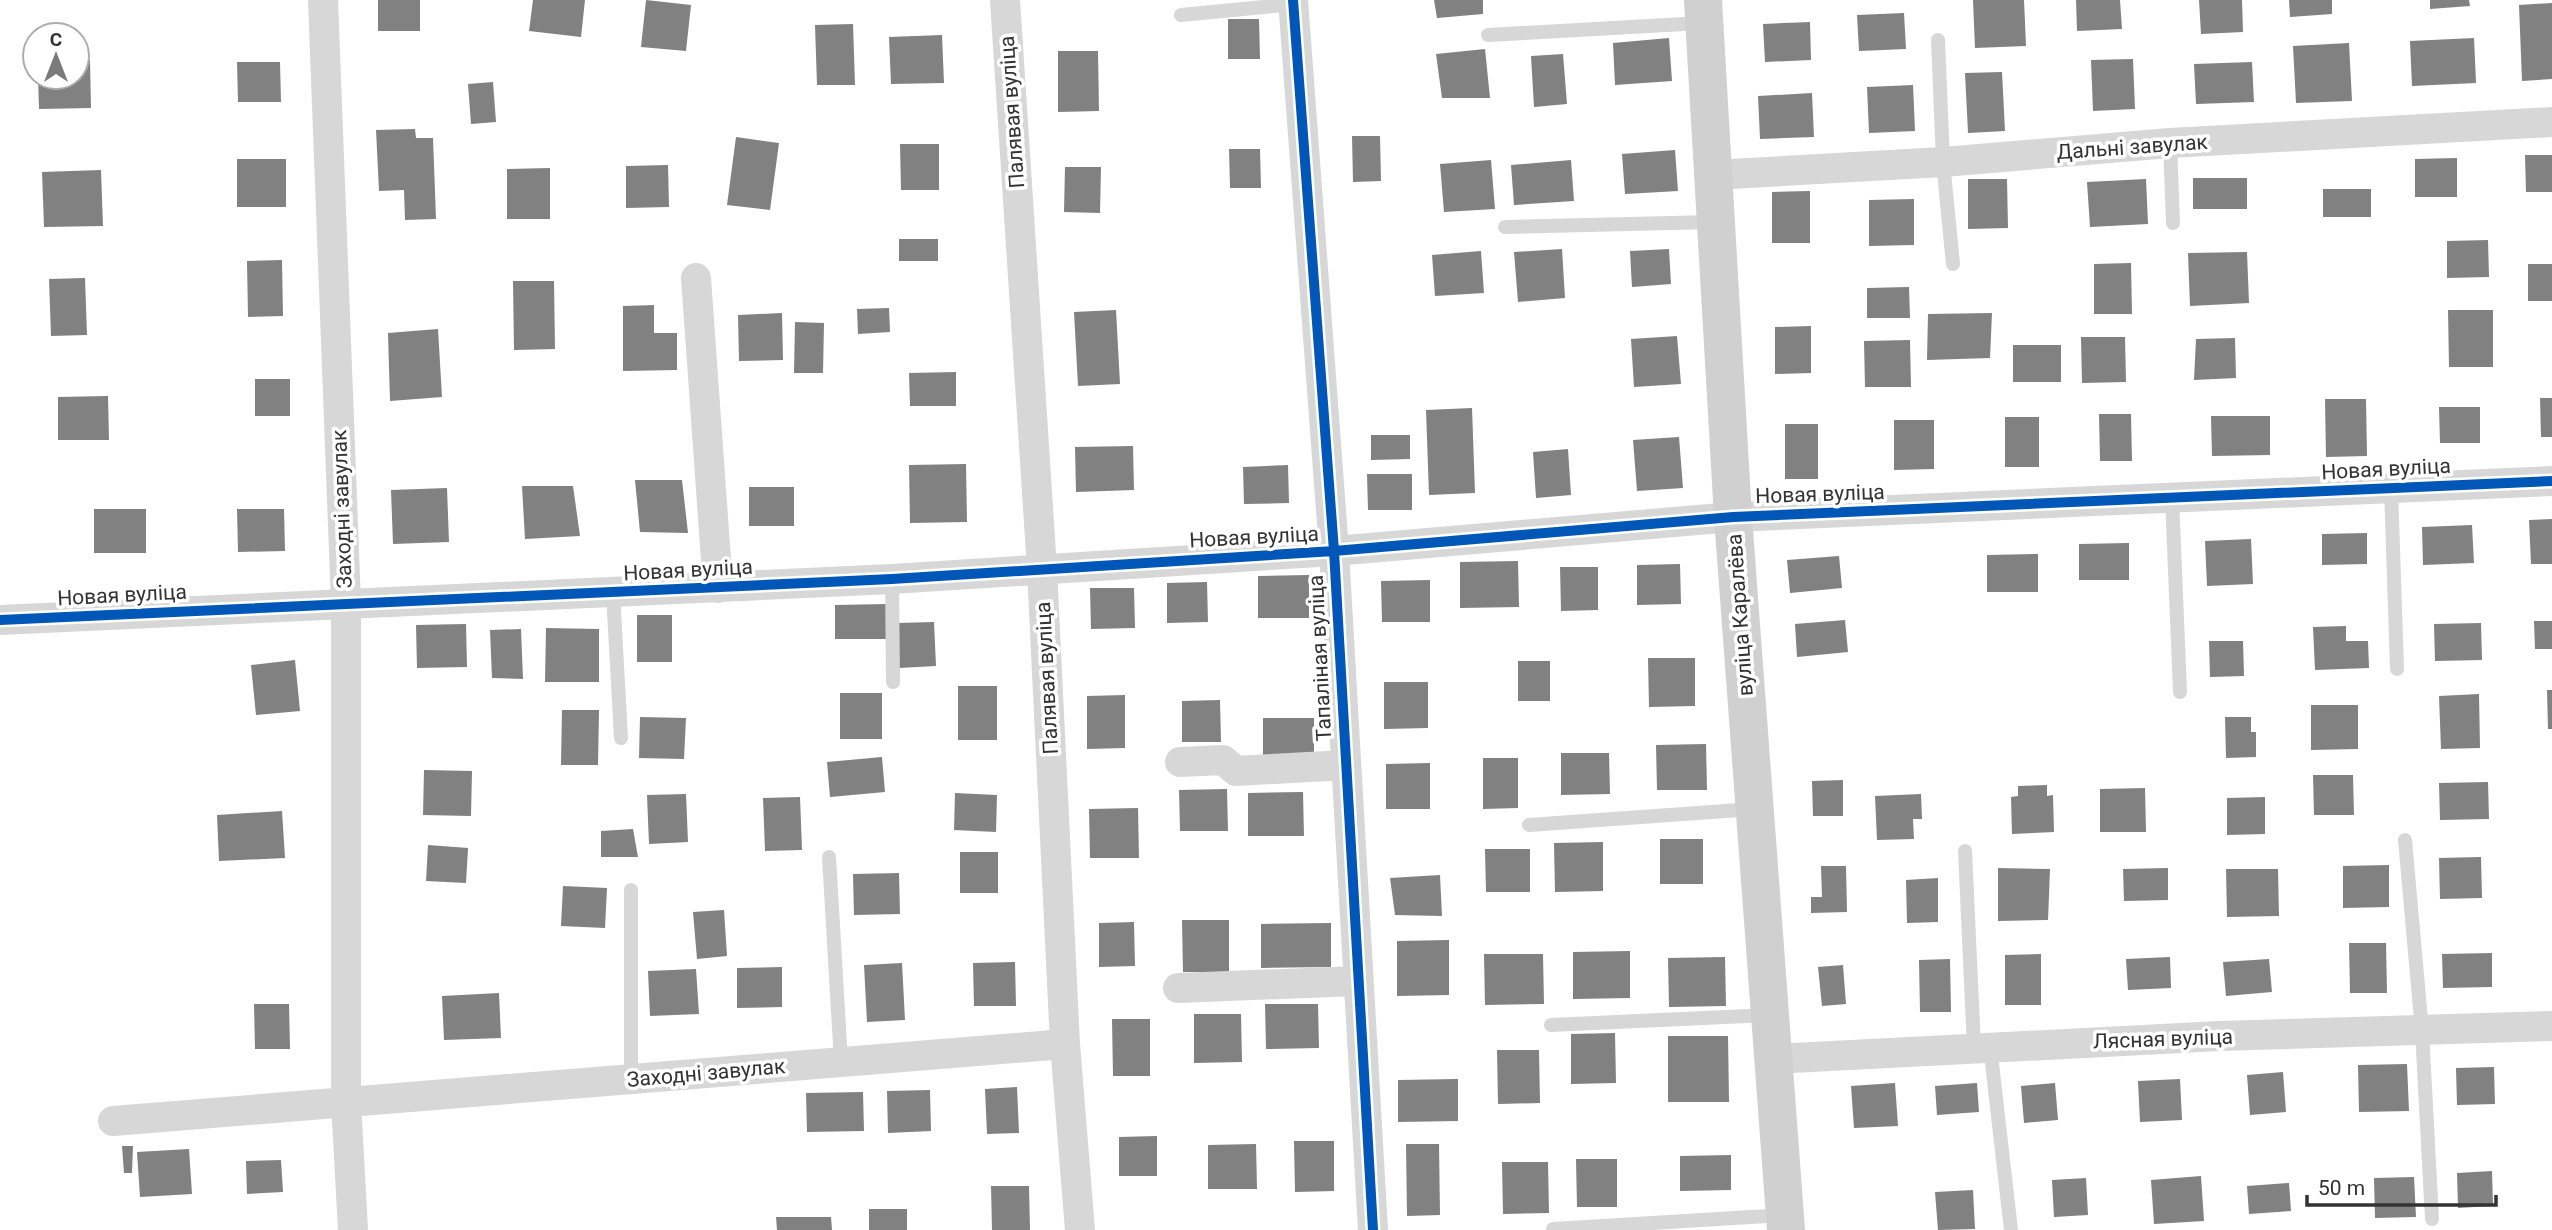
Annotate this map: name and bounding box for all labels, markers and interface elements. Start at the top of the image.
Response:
north arrow [21,21,91,91]
text: С [50,28,62,51]
street label: Палявая вуліца [995,35,1029,189]
street label: Дальні завулак [2056,130,2209,164]
street label: Заходні завулак [327,429,357,589]
street label: Новая вуліца [2321,454,2451,484]
street label: Новая вуліца [1755,480,1885,508]
street label: Новая вуліца [1189,522,1319,552]
street label: вуліца Каралёва [1722,533,1758,697]
street label: Новая вуліца [623,555,753,585]
street label: Тапаліная вуліца [1304,574,1336,742]
street label: Новая вуліца [57,580,187,610]
street label: Палявая вуліца [1031,601,1063,755]
street label: Лясная вуліца [2093,1025,2233,1053]
street label: Заходні завулак [626,1054,787,1092]
scale bar [2307,1164,2496,1208]
text: 50 m [2318,1176,2365,1200]

